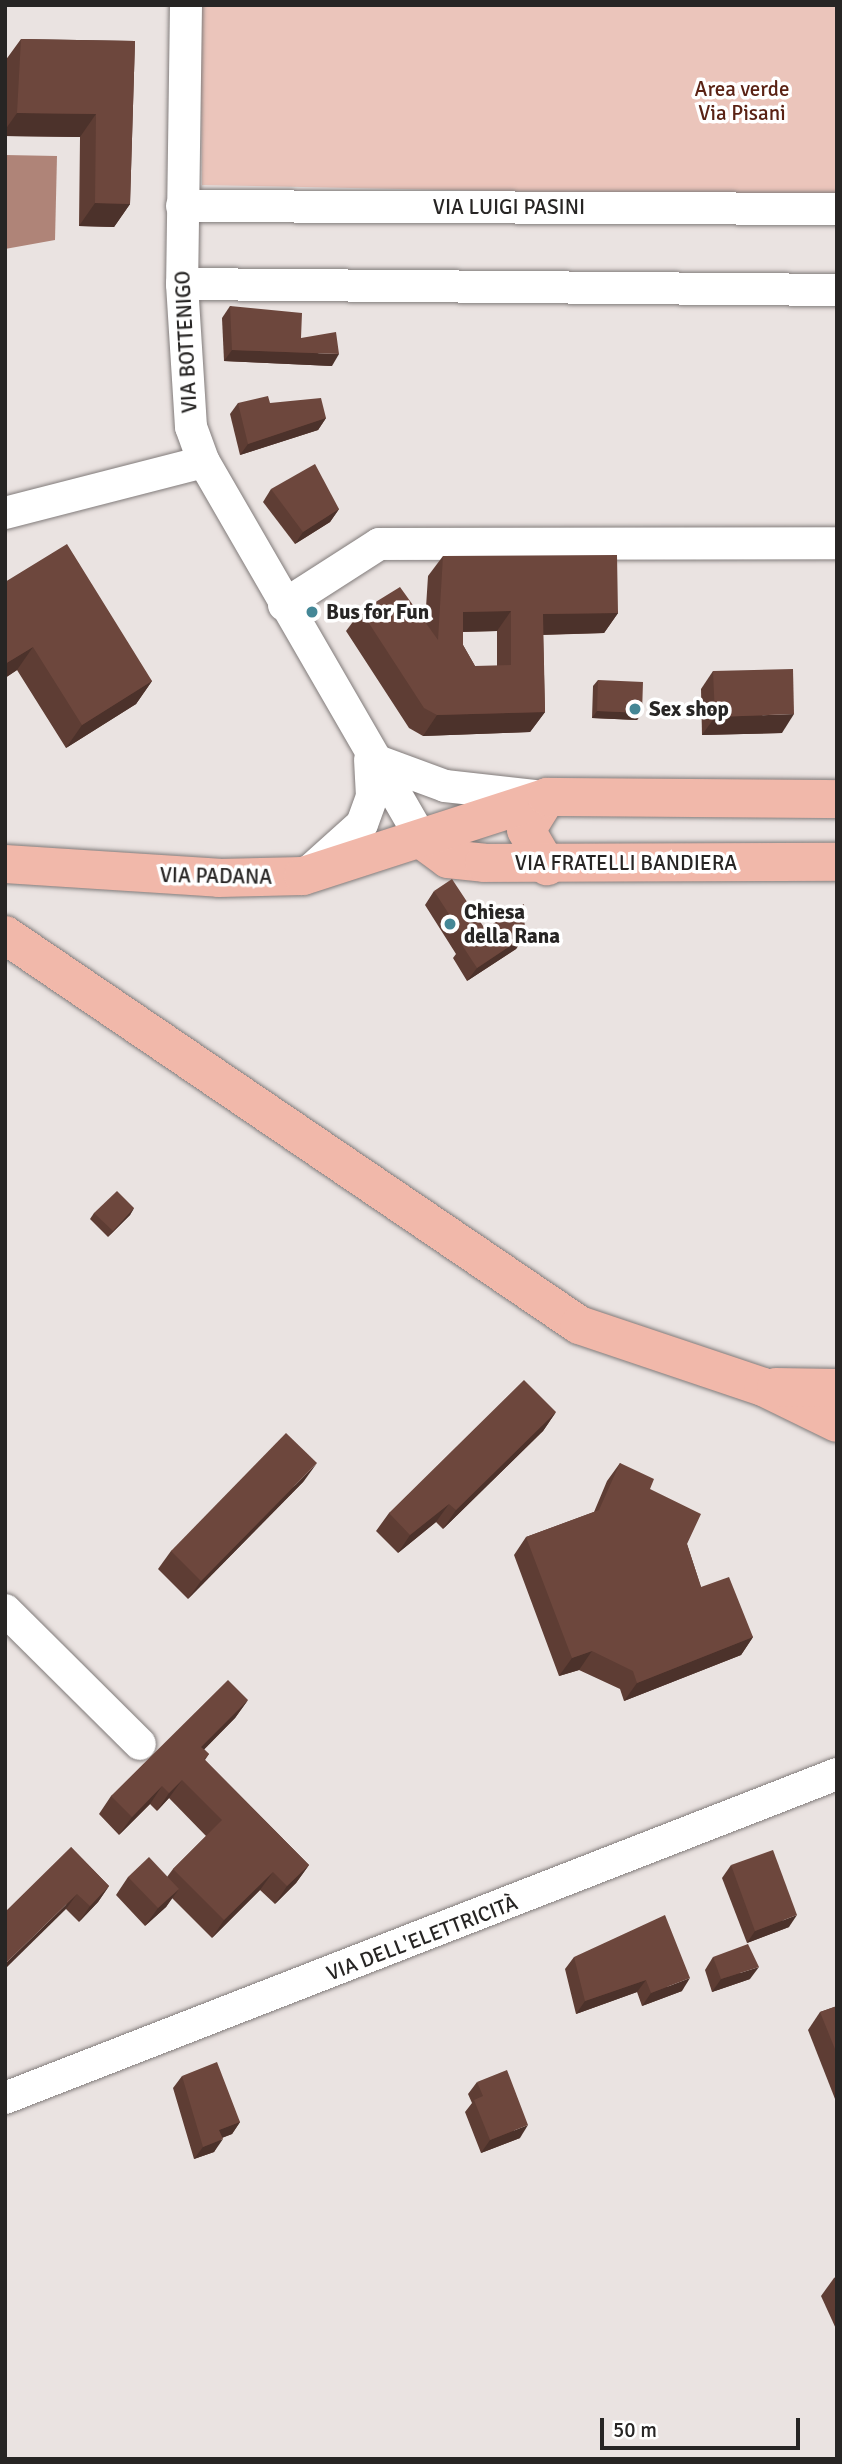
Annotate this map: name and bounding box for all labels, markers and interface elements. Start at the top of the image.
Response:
park label: Area verde Via Pisani [695,76,789,126]
street label: VIA LUIGI PASINI [433,194,585,220]
street label: VIA BOTTENIGO [170,270,202,414]
place label: Bus for Fun [326,599,429,625]
marker: Bus for Fun [304,604,320,620]
place label: Sex shop [649,696,729,722]
marker: Sex shop [627,701,643,717]
street label: VIA FRATELLI BANDIERA [515,850,737,876]
street label: VIA PADANA [160,862,272,890]
place label: Chiesa della Rana [464,899,560,949]
marker: Chiesa della Rana [442,916,458,932]
street label: VIA DELL'ELETTRICITÀ [323,1890,521,1986]
scale bar [604,2404,804,2448]
text: 50 m [613,2417,657,2443]

